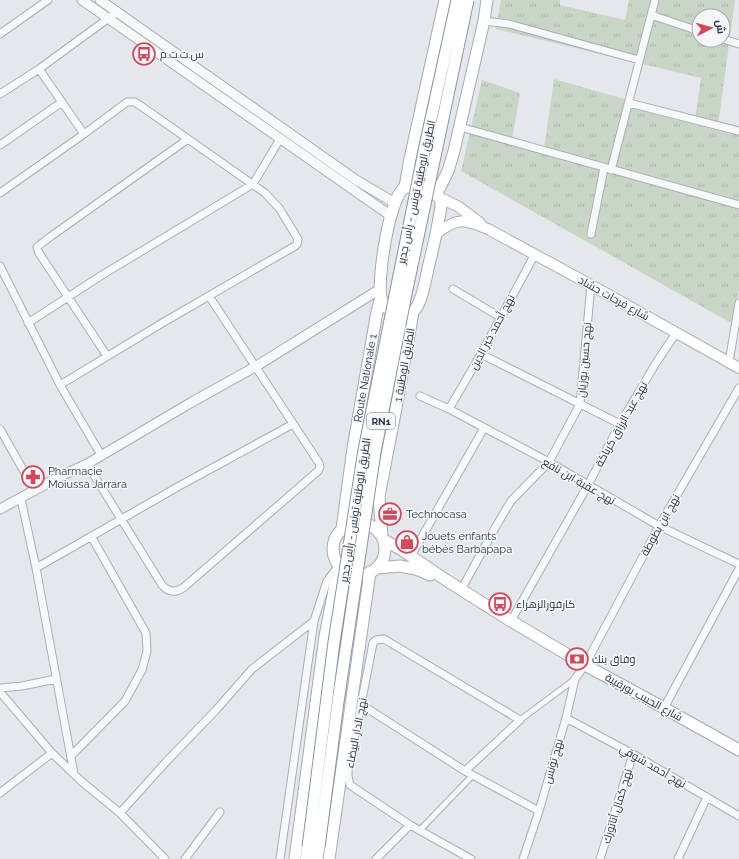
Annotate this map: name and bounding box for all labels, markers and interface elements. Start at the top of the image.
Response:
north arrow [691,8,731,48]
text: ش [713,19,728,35]
bus stop icon: س.ت.ت.م [131,41,157,67]
place label: س.ت.ت.م [160,48,204,62]
street label: الطريق الوطنية تونس - رأس جدير [394,119,438,266]
street label: شارع فرحات حشاد [576,274,651,324]
street label: نهج أحمد خير الدين [466,292,519,372]
street label: نهج حسين بوزيان [575,322,595,398]
street label: الطريق الوطنية 1 [392,327,417,403]
street label: Route Nationale 1 [351,333,380,423]
street label: نهج عبد الرزاق كرباكة [593,379,651,470]
road number: RN1 [367,413,395,429]
street label: الطريق الوطنية تونس - رأس جدير [336,437,373,584]
street label: نهج عقبة ابن نافع [539,455,618,508]
pharmacy icon: Pharmacie Moiussa Jarrara [20,464,46,490]
place label: Pharmacie Moiussa Jarrara [48,465,127,491]
street label: نهج ابن بطوطة [638,492,684,559]
office icon: Technocasa [377,501,403,527]
place label: Technocasa [406,508,467,521]
shop icon: Jouets enfants bébés Barbapapa [394,529,420,555]
place label: Jouets enfants bébés Barbapapa [422,530,512,556]
bus stop icon: كارفورالزهراء [487,591,513,617]
place label: كارفورالزهراء [516,598,575,611]
bank icon: وفاق بنك [564,646,590,672]
place label: وفاق بنك [592,653,635,666]
street label: شارع الحبيب بورقيبة [602,671,685,725]
street label: نهج الدار البيضاء [343,697,371,770]
street label: نهج تونس [541,737,567,785]
street label: نهج أحمد شوقي [616,741,689,793]
street label: نهج كمال أتاتورك [599,767,636,845]

